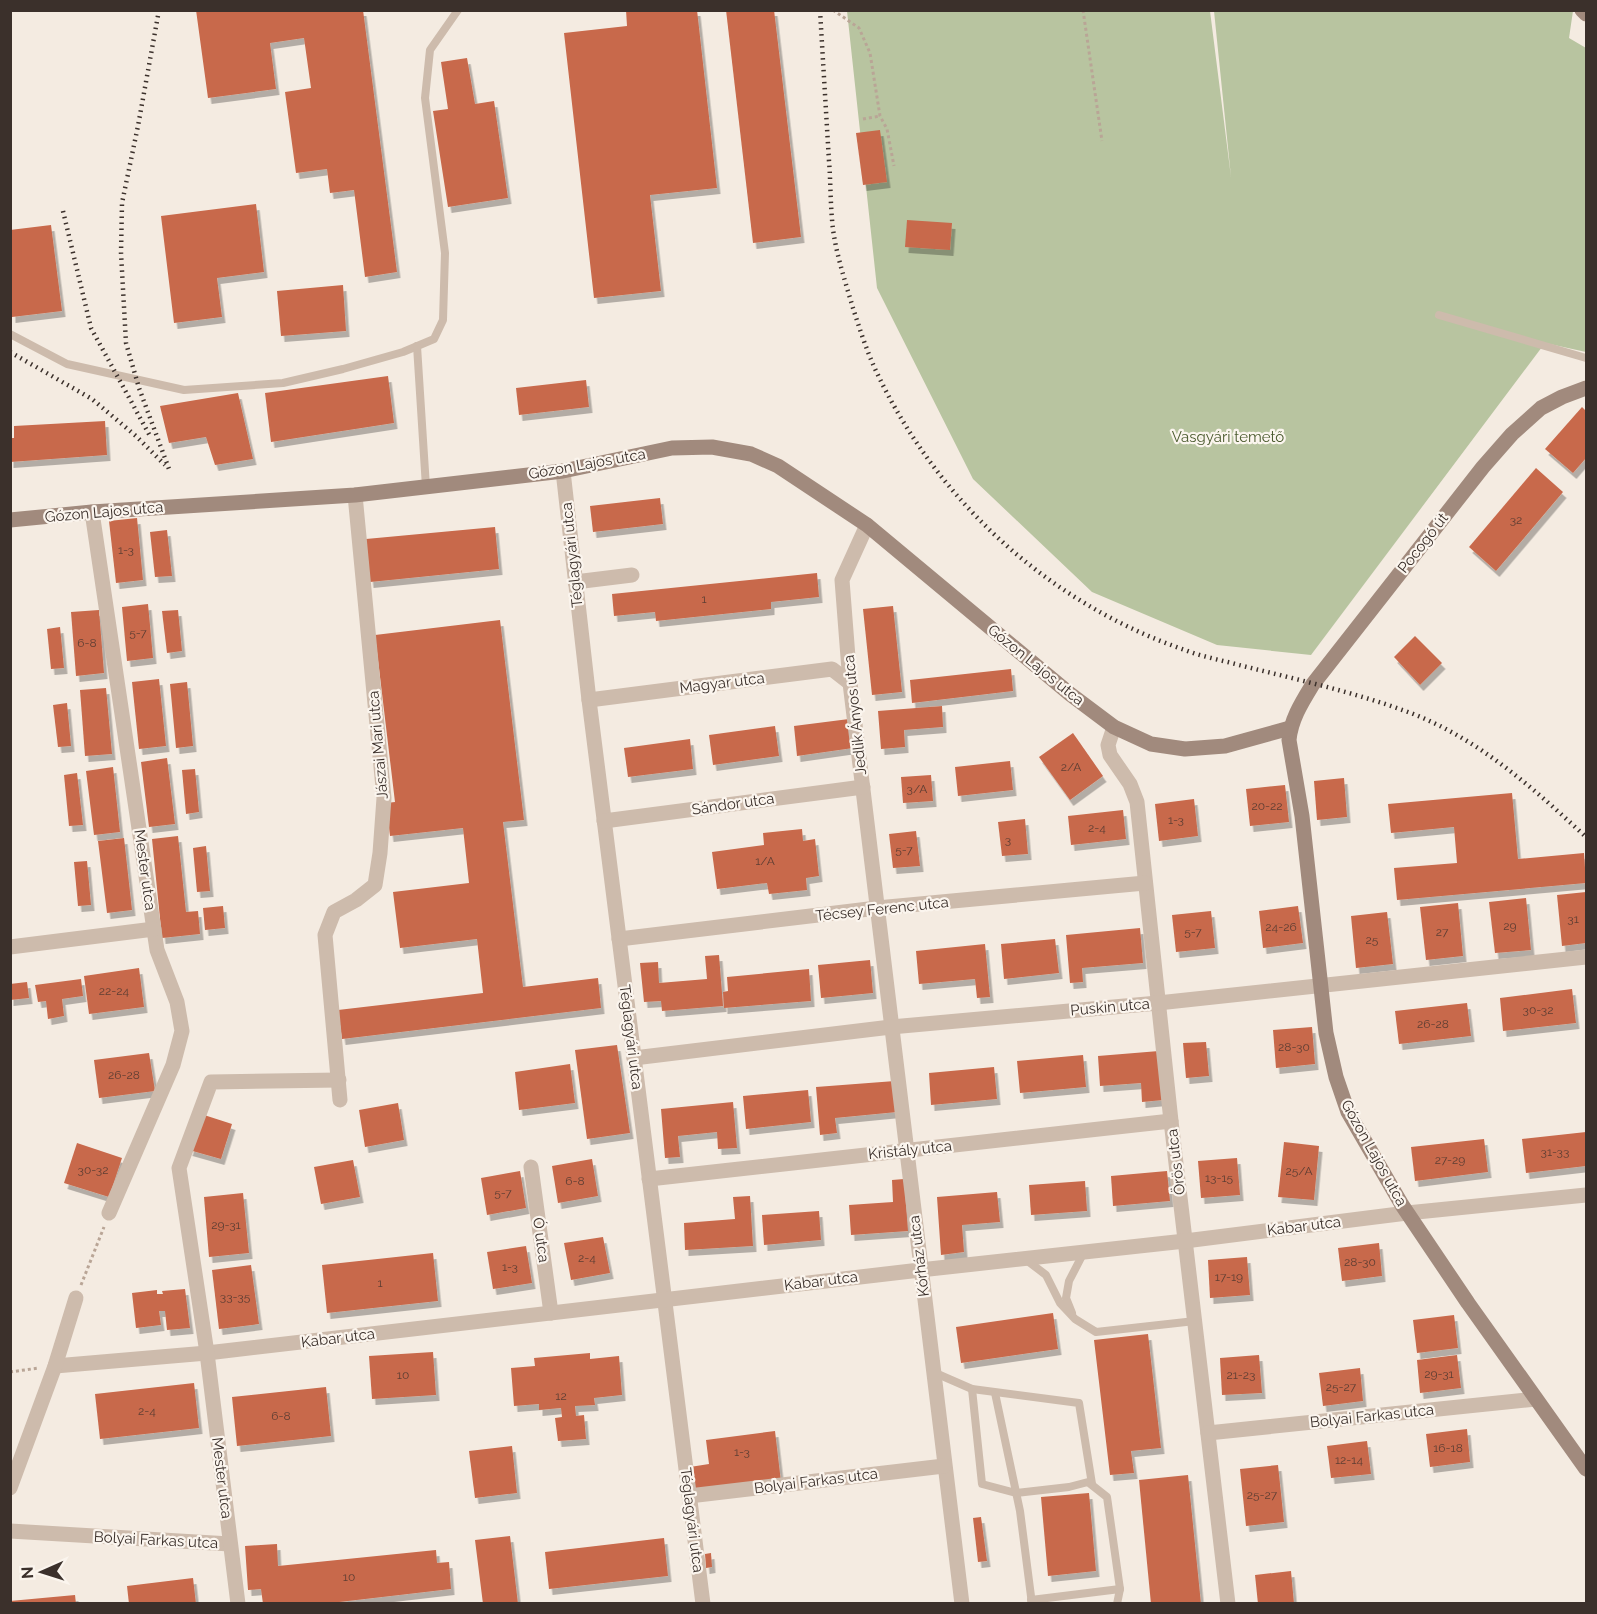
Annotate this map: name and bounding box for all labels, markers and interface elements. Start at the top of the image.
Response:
park label: Vasgyári temető [1172,428,1284,446]
street label: Gózon Lajos utca [527,445,647,483]
street label: Gózon Lajos utca [44,498,164,526]
street label: Téglagyári utca [558,501,586,609]
street label: Pocogó út [1394,509,1452,577]
house number: 32 [1510,513,1522,527]
house number: 1-3 [118,543,134,557]
house number: 1 [701,592,707,606]
street label: Gózon Lajos utca [984,621,1088,709]
house number: 5-7 [129,626,147,640]
house number: 6-8 [77,636,97,650]
street label: Jedlik Ányos utca [840,654,870,776]
street label: Magyar utca [678,669,766,697]
street label: Jászai Mari utca [364,690,392,800]
house number: 2/A [1061,760,1081,774]
house number: 3/A [907,782,927,796]
street label: Sándor utca [691,789,775,819]
house number: 20-22 [1251,799,1283,813]
house number: 1-3 [1168,813,1184,827]
house number: 2-4 [1088,821,1106,835]
street label: Mester utca [130,828,160,912]
house number: 3 [1005,833,1011,847]
house number: 5-7 [895,843,913,857]
house number: 1/A [755,854,775,868]
street label: Técsey Ferenc utca [814,893,950,925]
house number: 31 [1567,912,1579,926]
house number: 29 [1503,919,1517,933]
house number: 24-26 [1265,920,1297,934]
house number: 5-7 [1184,925,1202,939]
house number: 27 [1436,925,1449,939]
house number: 25 [1366,933,1379,947]
street label: Téglagyári utca [616,983,646,1091]
house number: 22-24 [99,984,130,998]
street label: Puskin utca [1070,995,1150,1019]
house number: 30-32 [1522,1003,1554,1017]
house number: 26-28 [1417,1017,1449,1031]
house number: 28-30 [1278,1040,1310,1054]
house number: 26-28 [108,1068,140,1082]
street label: Gózon Lajos utca [1337,1097,1411,1209]
street label: Örös utca [1162,1128,1189,1196]
street label: Kristály utca [867,1137,953,1163]
house number: 31-33 [1541,1145,1569,1159]
house number: 27-29 [1435,1153,1465,1167]
house number: 30-32 [77,1163,109,1177]
house number: 25/A [1285,1164,1313,1178]
house number: 13-15 [1205,1171,1234,1185]
house number: 6-8 [565,1174,585,1188]
house number: 5-7 [494,1186,512,1200]
street label: Kabar utca [1266,1213,1342,1239]
street label: Kórház utca [905,1214,933,1298]
street label: Ó utca [529,1216,553,1264]
house number: 29-31 [211,1218,241,1232]
house number: 2-4 [578,1251,596,1265]
house number: 28-30 [1344,1255,1376,1269]
house number: 1-3 [502,1260,518,1274]
street label: Kabar utca [783,1268,859,1294]
house number: 17-19 [1215,1270,1243,1284]
house number: 1 [377,1276,383,1290]
house number: 33-35 [220,1290,251,1304]
street label: Kabar utca [300,1325,376,1351]
house number: 29-31 [1424,1367,1454,1381]
house number: 10 [397,1368,409,1382]
house number: 21-23 [1227,1368,1255,1382]
house number: 25-27 [1326,1380,1357,1394]
house number: 12 [555,1389,567,1403]
street label: Bolyai Farkas utca [1309,1401,1435,1431]
house number: 2-4 [138,1404,156,1418]
house number: 6-8 [271,1409,291,1423]
street label: Mester utca [208,1436,236,1520]
house number: 16-18 [1433,1441,1463,1455]
house number: 1-3 [734,1445,750,1459]
house number: 12-14 [1335,1453,1363,1467]
street label: Bolyai Farkas utca [753,1464,879,1498]
street label: Téglagyári utca [677,1466,707,1574]
house number: 25-27 [1247,1488,1278,1502]
street label: Bolyai Farkas utca [93,1528,219,1552]
north arrow [12,1542,72,1602]
text: N [18,1566,37,1579]
house number: 10 [343,1570,355,1584]

